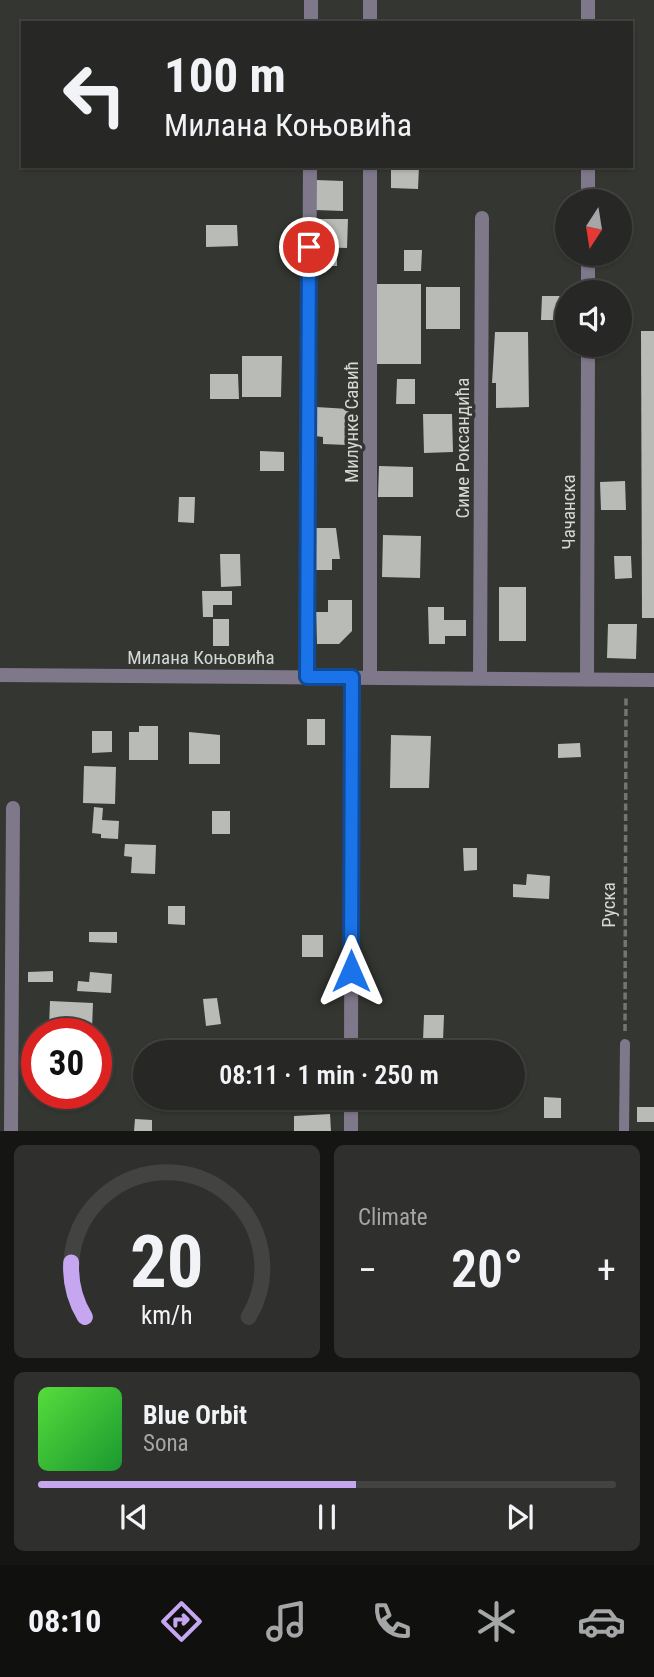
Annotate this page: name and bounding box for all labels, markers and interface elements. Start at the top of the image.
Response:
text: 100 m [164,47,286,104]
icon: left [49,49,140,140]
text: Милана Коњовића [164,106,412,144]
north arrow [555,189,632,266]
map controls [555,189,632,357]
pin [279,217,339,277]
icon: arrive [290,228,328,266]
button: sound [555,280,632,357]
street label: Милунке Савић [340,361,363,483]
street label: Симе Роксандића [451,378,474,518]
street label: Чачанска [557,474,580,550]
street label: Милана Коњовића [127,646,275,669]
street label: Руска [597,882,620,928]
position arrow [314,934,388,1008]
speed limit sign: 30 [21,1018,112,1109]
text: 08:11 · 1 min · 250 m [219,1060,439,1090]
text: Climate [358,1204,428,1231]
text: 20 [130,1220,204,1306]
text: 20° [451,1239,523,1300]
text: − [358,1248,377,1292]
text: + [597,1248,616,1292]
text: km/h [141,1301,193,1330]
text: Blue Orbit [143,1400,247,1430]
text: Sona [143,1430,189,1457]
icon: previous [115,1498,153,1536]
icon: pause [308,1498,346,1536]
icon: next [501,1498,539,1536]
icon: directions [157,1597,206,1646]
icon: music [262,1597,311,1646]
icon: phone [367,1597,416,1646]
icon: climate [472,1597,521,1646]
icon: car [577,1597,626,1646]
text: 08:10 [28,1602,101,1640]

